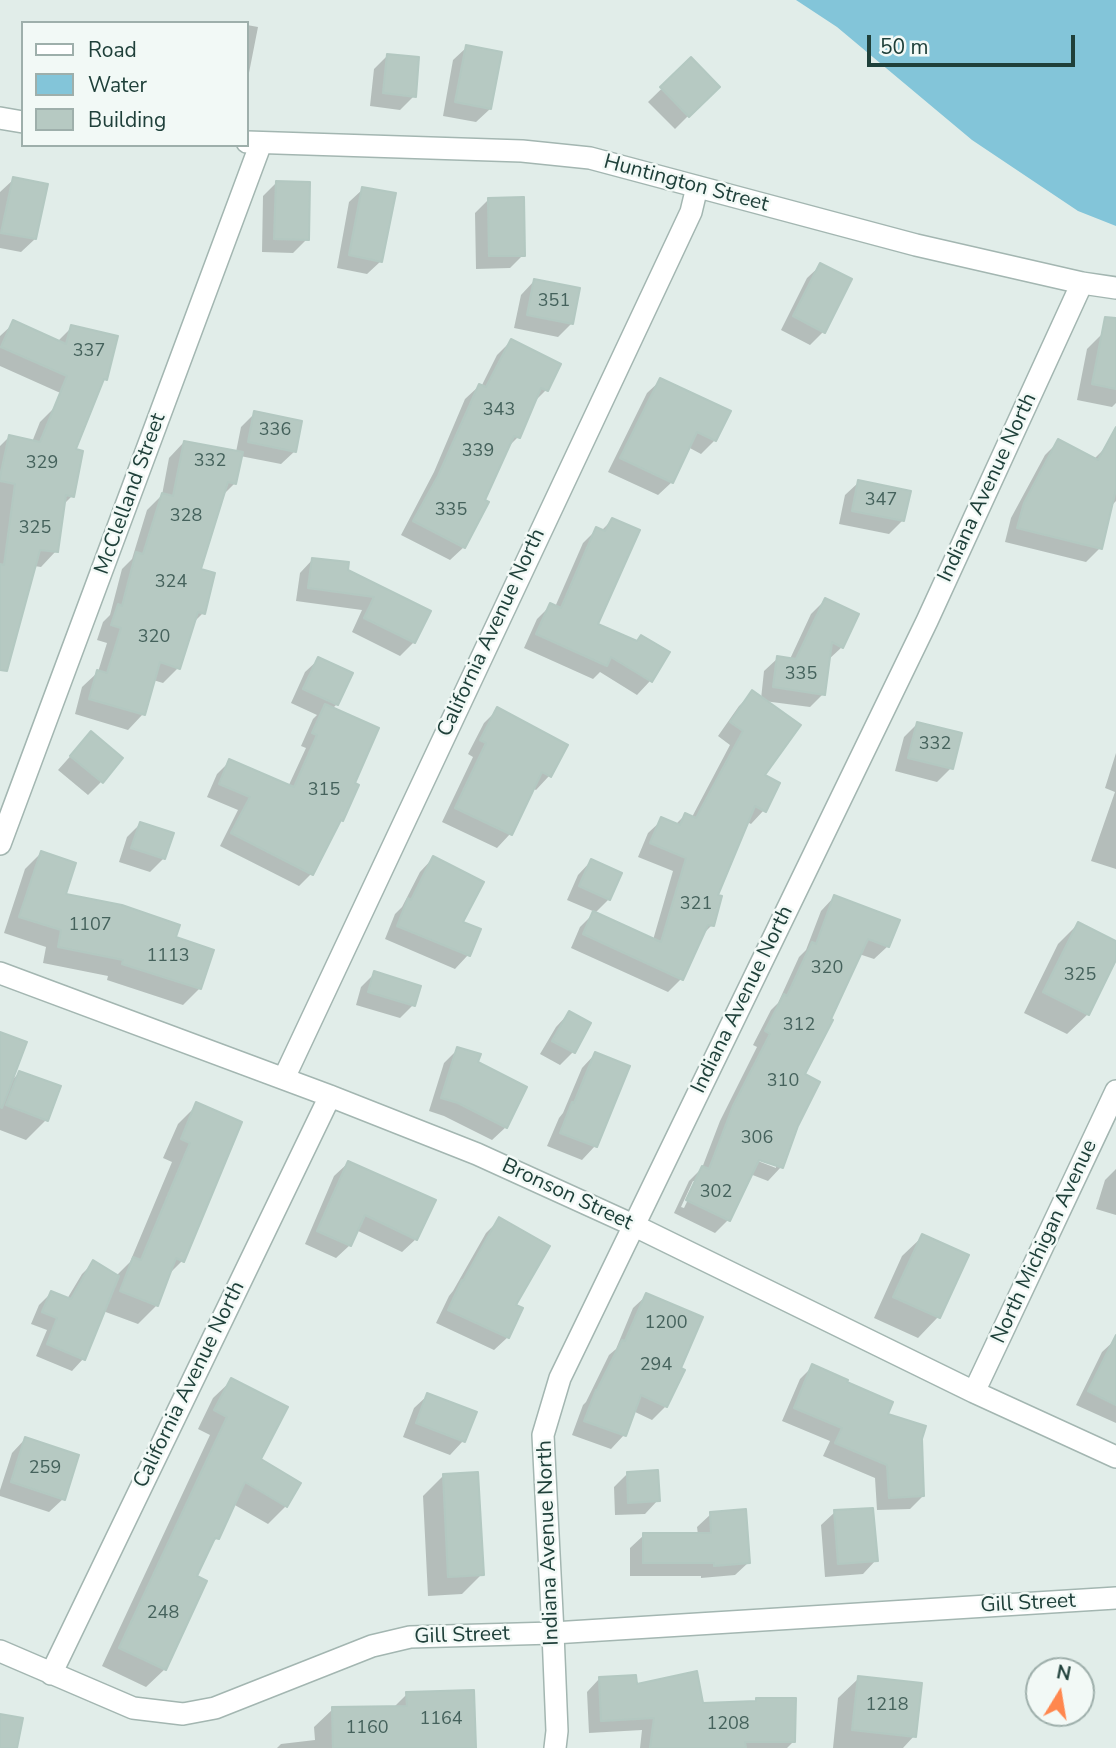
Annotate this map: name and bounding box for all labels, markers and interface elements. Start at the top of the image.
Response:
legend [21,21,248,147]
scale bar [871,21,1079,65]
text: 50 m [880,33,929,61]
text: Road [88,36,137,64]
text: Water [88,71,147,99]
text: Building [88,106,166,134]
street label: Huntington Street [601,150,771,218]
house number: 351 [538,291,570,313]
house number: 337 [73,341,105,363]
street label: Indiana Avenue North [933,390,1043,586]
house number: 343 [483,400,515,422]
street label: McClelland Street [90,410,172,578]
house number: 336 [259,420,291,442]
house number: 339 [462,441,494,463]
house number: 332 [194,451,226,473]
house number: 329 [26,453,58,475]
house number: 347 [865,490,897,512]
house number: 335 [435,500,467,522]
house number: 328 [170,506,202,528]
house number: 325 [19,518,51,540]
street label: California Avenue North [433,525,551,741]
house number: 324 [155,572,187,594]
house number: 320 [138,627,170,649]
house number: 335 [785,664,817,686]
house number: 332 [919,734,951,756]
house number: 315 [308,780,340,802]
house number: 321 [680,894,712,916]
street label: Indiana Avenue North [687,902,799,1098]
house number: 1107 [68,915,112,937]
house number: 1113 [146,946,190,968]
house number: 320 [811,958,843,980]
house number: 325 [1064,965,1096,987]
house number: 312 [783,1015,815,1037]
house number: 310 [767,1071,799,1093]
house number: 306 [741,1128,773,1150]
street label: North Michigan Avenue [987,1136,1103,1348]
street label: Bronson Street [498,1154,636,1236]
house number: 302 [700,1182,732,1204]
street label: California Avenue North [129,1278,251,1492]
house number: 1200 [644,1313,688,1335]
house number: 294 [640,1355,672,1377]
street label: Indiana Avenue North [533,1440,565,1646]
house number: 259 [29,1458,61,1480]
street label: Gill Street [980,1589,1076,1619]
house number: 248 [147,1603,179,1625]
street label: Gill Street [414,1622,510,1650]
north arrow [1025,1657,1095,1727]
text: N [1054,1659,1073,1687]
house number: 1218 [865,1695,909,1717]
house number: 1164 [419,1709,463,1731]
house number: 1208 [706,1714,750,1736]
house number: 1160 [345,1718,389,1740]

